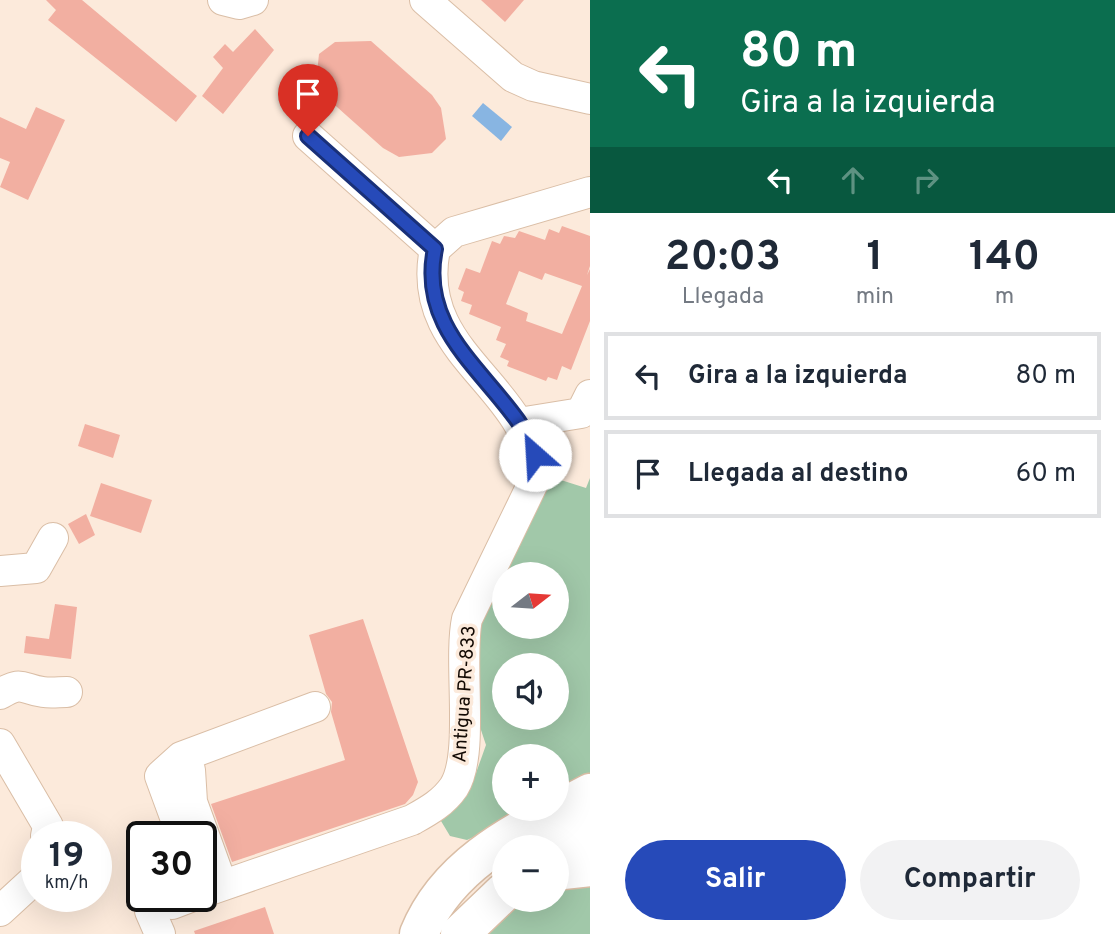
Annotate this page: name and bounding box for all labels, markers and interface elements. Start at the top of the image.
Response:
text: 80 m [740,23,857,85]
icon: left [625,28,716,119]
pin [278,64,338,136]
icon: arrive [289,75,327,113]
text: Gira a la izquierda [740,84,996,124]
icon: left [761,161,799,199]
icon: ahead [834,161,872,199]
icon: right [907,161,945,199]
text: 20:03 [665,232,781,285]
text: 1 [867,232,883,285]
text: 140 [969,232,1040,285]
text: Llegada [682,283,764,312]
text: min [856,283,894,312]
text: m [995,283,1014,312]
icon: left [629,357,667,395]
text: Gira a la izquierda [688,360,907,393]
text: 80 m [1016,360,1076,393]
position arrow [498,418,572,492]
icon: arrive [629,455,667,493]
text: Llegada al destino [688,458,908,491]
text: 60 m [1016,458,1076,491]
north arrow [492,562,569,639]
map controls [492,562,569,912]
street label: Antigua PR-833 [448,625,482,764]
button: sound [492,653,569,730]
button: + [492,744,569,821]
speed limit sign: 30 [126,821,217,912]
text: 19 [49,835,84,879]
button: − [492,835,569,912]
button: Salir [625,840,846,920]
button: Compartir [860,840,1080,920]
text: km/h [45,872,88,895]

